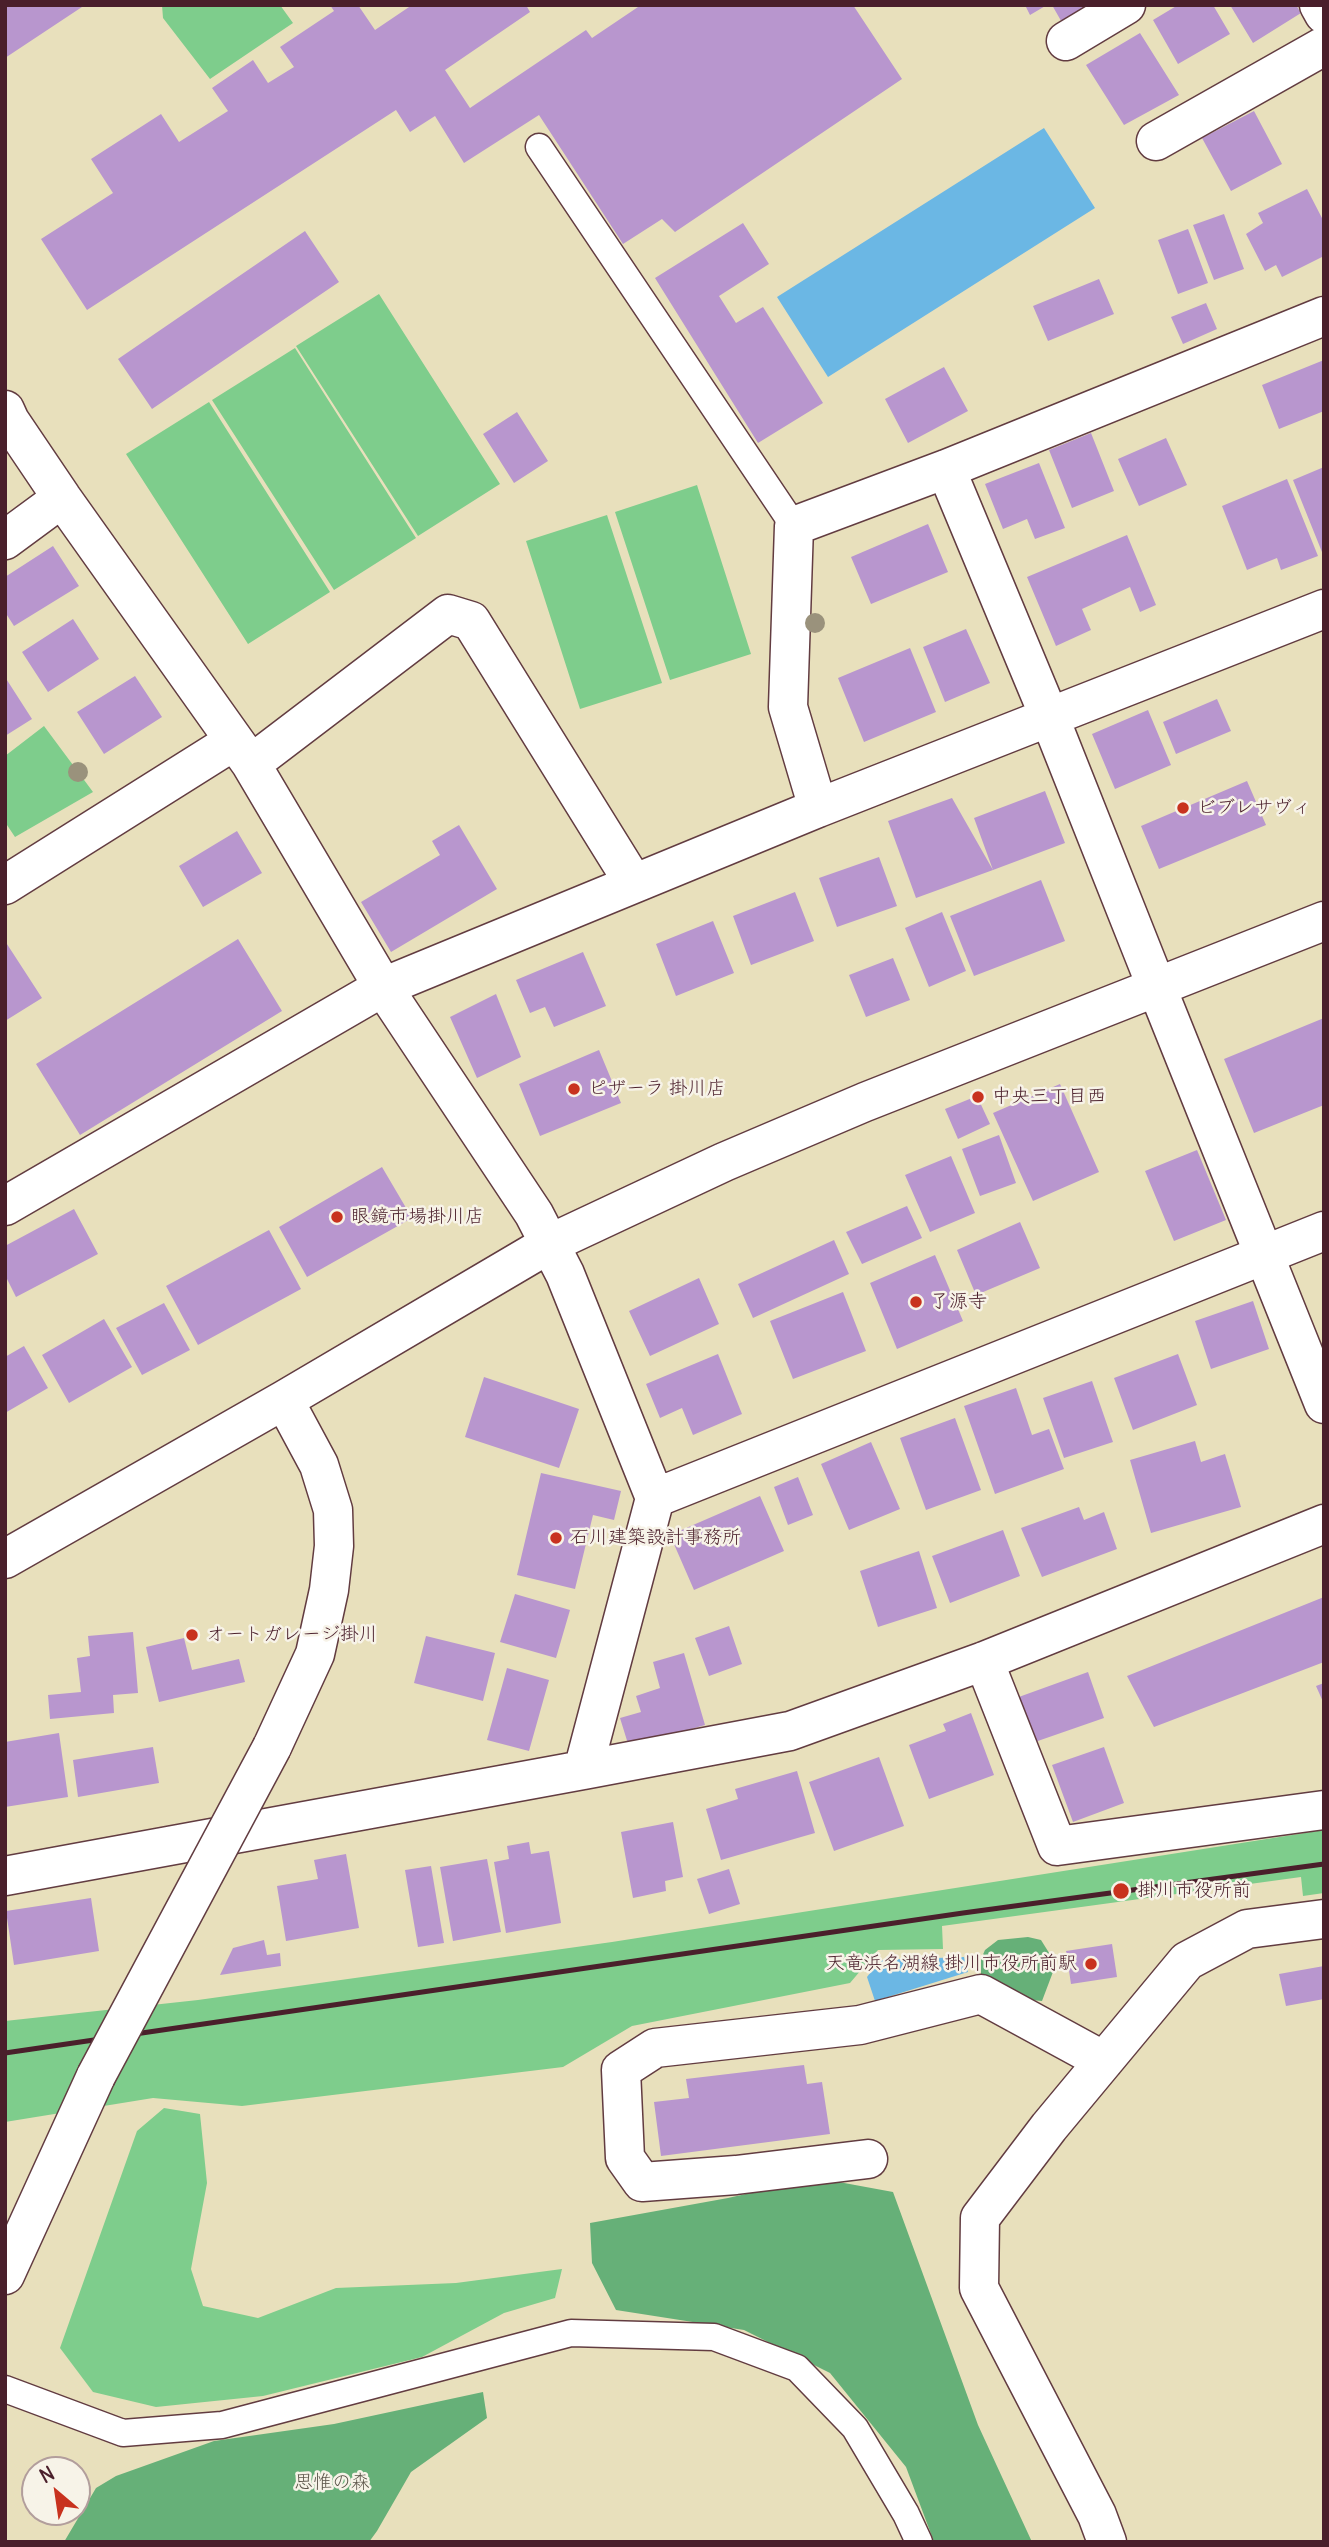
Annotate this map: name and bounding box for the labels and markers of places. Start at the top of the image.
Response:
place label: ビブレサヴィ [1197,797,1311,819]
marker: ビブレサヴィ [1175,800,1191,816]
place label: ピザーラ 掛川店 [588,1078,726,1100]
marker: ピザーラ 掛川店 [566,1081,582,1097]
place label: 中央三丁目西 [992,1086,1106,1108]
marker: 中央三丁目西 [970,1089,986,1105]
place label: 眼鏡市場掛川店 [351,1206,484,1228]
marker: 眼鏡市場掛川店 [329,1209,345,1225]
place label: 了源寺 [930,1291,987,1313]
marker: 了源寺 [908,1294,924,1310]
place label: 石川建築設計事務所 [570,1527,741,1549]
marker: 石川建築設計事務所 [548,1530,564,1546]
place label: オートガレージ掛川 [206,1624,378,1646]
marker: オートガレージ掛川 [184,1627,200,1643]
place label: 掛川市役所前 [1137,1880,1251,1902]
marker: 掛川市役所前 [1111,1881,1131,1901]
place label: 天竜浜名湖線 掛川市役所前駅 [825,1953,1077,1975]
marker: 天竜浜名湖線 掛川市役所前駅 [1083,1956,1099,1972]

